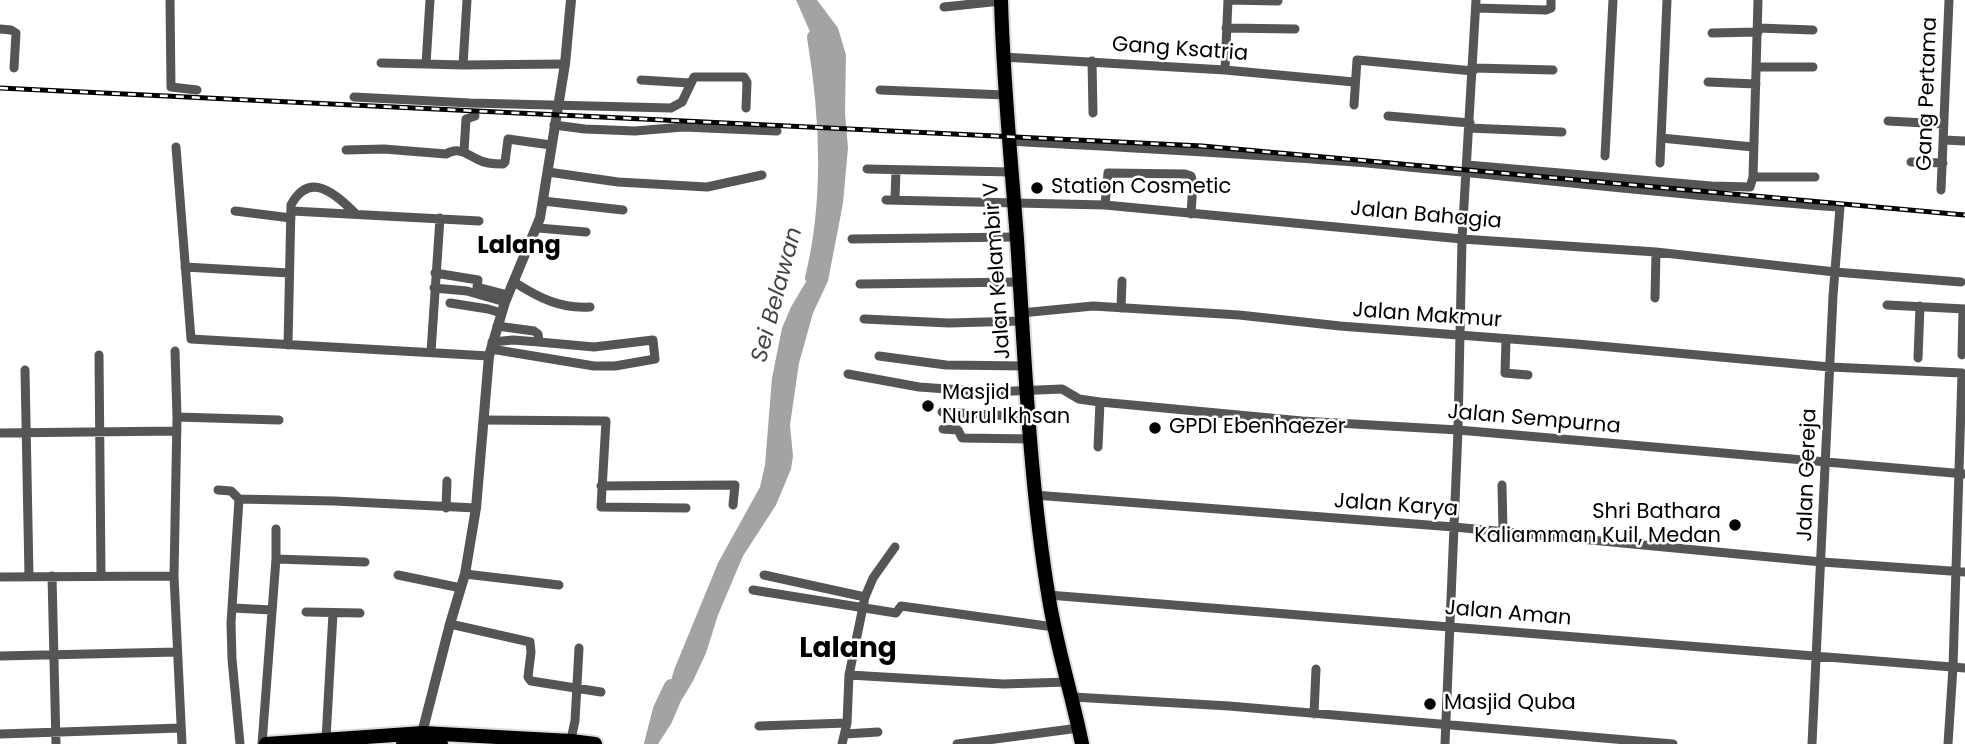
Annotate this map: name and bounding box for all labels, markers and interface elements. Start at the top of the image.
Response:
street label: Gang Pertama [1913,16,1943,172]
street label: Gang Ksatria [1111,33,1249,67]
place label: Station Cosmetic [1051,175,1231,201]
marker: Station Cosmetic [1029,180,1045,196]
street label: Jalan Kelambir V [979,182,1017,360]
street label: Jalan Bahagia [1349,197,1503,235]
water label: Sei Belawan [747,224,809,366]
district label: Lalang [477,233,561,261]
street label: Jalan Makmur [1351,298,1503,334]
place label: Masjid Nurul Ikhsan [942,381,1070,431]
marker: Masjid Nurul Ikhsan [920,398,936,414]
street label: Jalan Sempurna [1446,400,1622,440]
street label: Jalan Gereja [1793,408,1823,542]
place label: GPDI Ebenhaezer [1169,415,1346,441]
marker: GPDI Ebenhaezer [1147,420,1163,436]
street label: Jalan Karya [1333,489,1459,523]
place label: Shri Bathara Kaliamman Kuil, Medan [1474,500,1721,550]
marker: Shri Bathara Kaliamman Kuil, Medan [1727,517,1743,533]
street label: Jalan Aman [1444,596,1572,632]
district label: Lalang [799,633,897,667]
place label: Masjid Quba [1444,691,1576,717]
marker: Masjid Quba [1422,696,1438,712]

